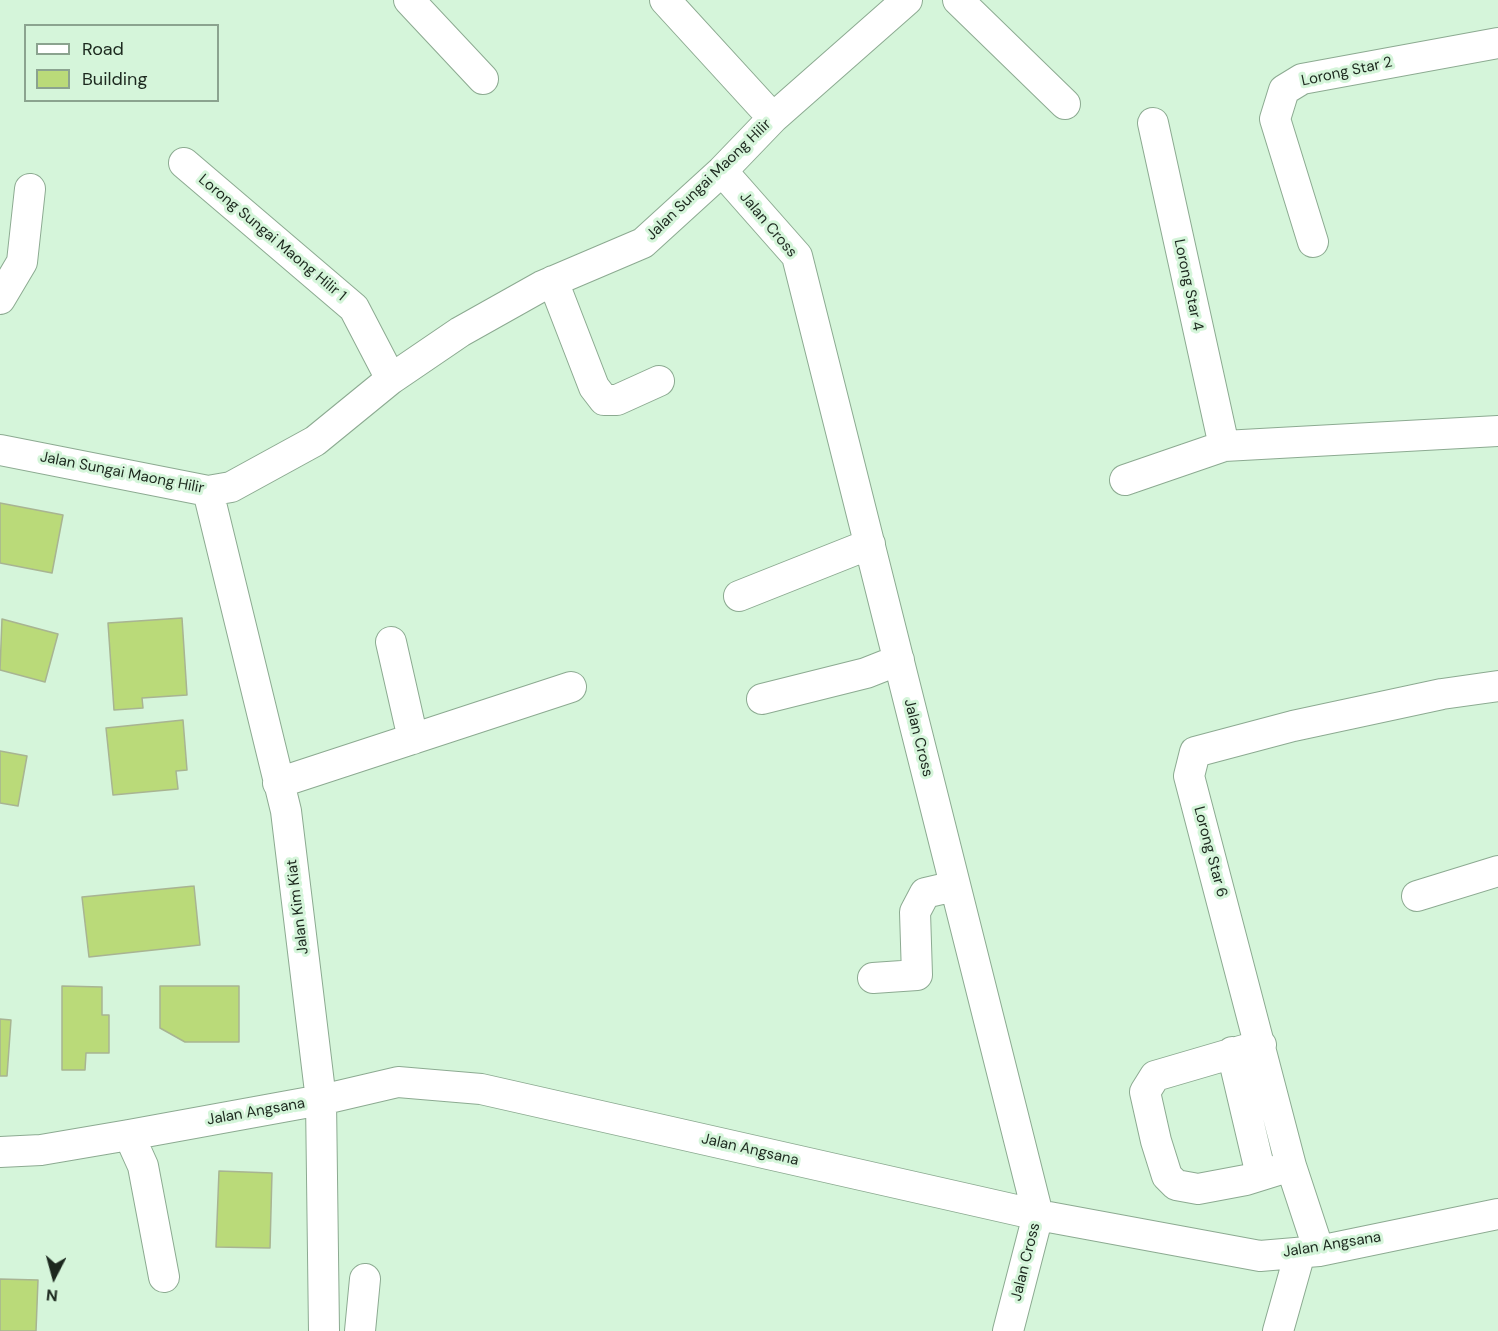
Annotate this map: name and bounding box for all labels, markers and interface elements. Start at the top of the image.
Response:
legend [24,24,219,102]
text: Road [82,37,124,61]
street label: Lorong Star 2 [1300,54,1394,90]
text: Building [82,67,147,91]
street label: Jalan Sungai Maong Hilir [643,116,775,244]
street label: Lorong Sungai Maong Hilir 1 [194,171,350,305]
street label: Jalan Cross [735,189,801,261]
street label: Lorong Star 4 [1170,238,1206,332]
street label: Jalan Sungai Maong Hilir [38,448,206,498]
street label: Jalan Cross [900,697,936,779]
street label: Lorong Star 6 [1189,805,1231,899]
street label: Jalan Kim Kiat [283,858,313,956]
street label: Jalan Angsana [206,1095,306,1129]
street label: Jalan Angsana [700,1130,800,1170]
street label: Jalan Cross [1008,1221,1044,1303]
street label: Jalan Angsana [1282,1228,1382,1262]
north arrow [24,1247,84,1307]
text: N [45,1284,59,1306]

